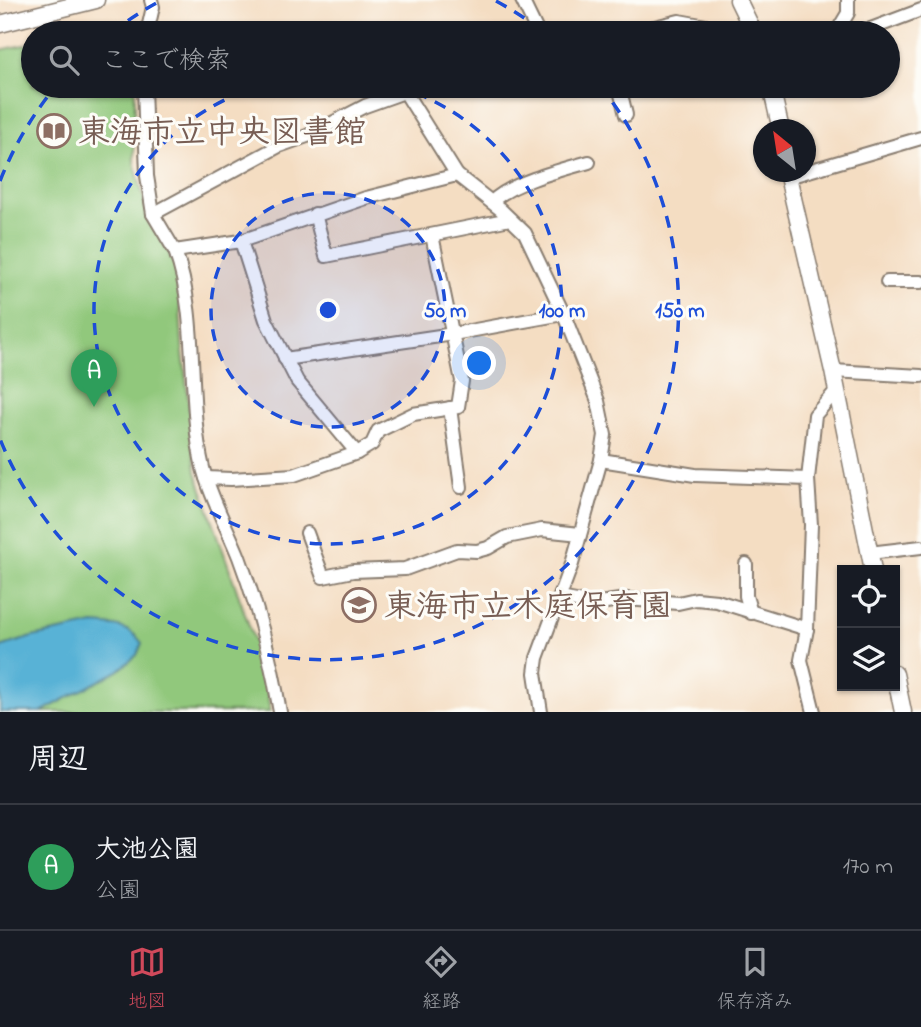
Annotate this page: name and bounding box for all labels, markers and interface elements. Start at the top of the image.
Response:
search box [21,21,900,98]
icon: search [45,41,83,79]
text: ここで検索 [101,43,231,81]
place label: 東海市立中央図書館 [78,111,366,158]
library icon: 東海市立中央図書館 [35,112,73,150]
north arrow [753,119,816,182]
text: 50 m [424,297,466,327]
text: 100 m [539,297,585,327]
text: 150 m [655,297,705,327]
centre of rings [316,298,340,322]
your location [462,346,496,380]
pin: A [71,349,117,407]
map controls [837,565,900,691]
button: locate [837,565,900,628]
place label: 東海市立木庭保育園 [384,585,672,632]
school or university icon: 東海市立木庭保育園 [340,586,378,624]
button: layers [837,628,900,691]
text: 周辺 [28,739,88,783]
text: 大池公園 [95,832,199,870]
text: A [44,851,58,884]
text: 170 m [843,851,893,884]
text: 公園 [95,875,141,908]
tab: 地図 [128,943,166,1016]
tab: 経路 [422,943,461,1016]
tab: 保存済み [717,943,793,1016]

